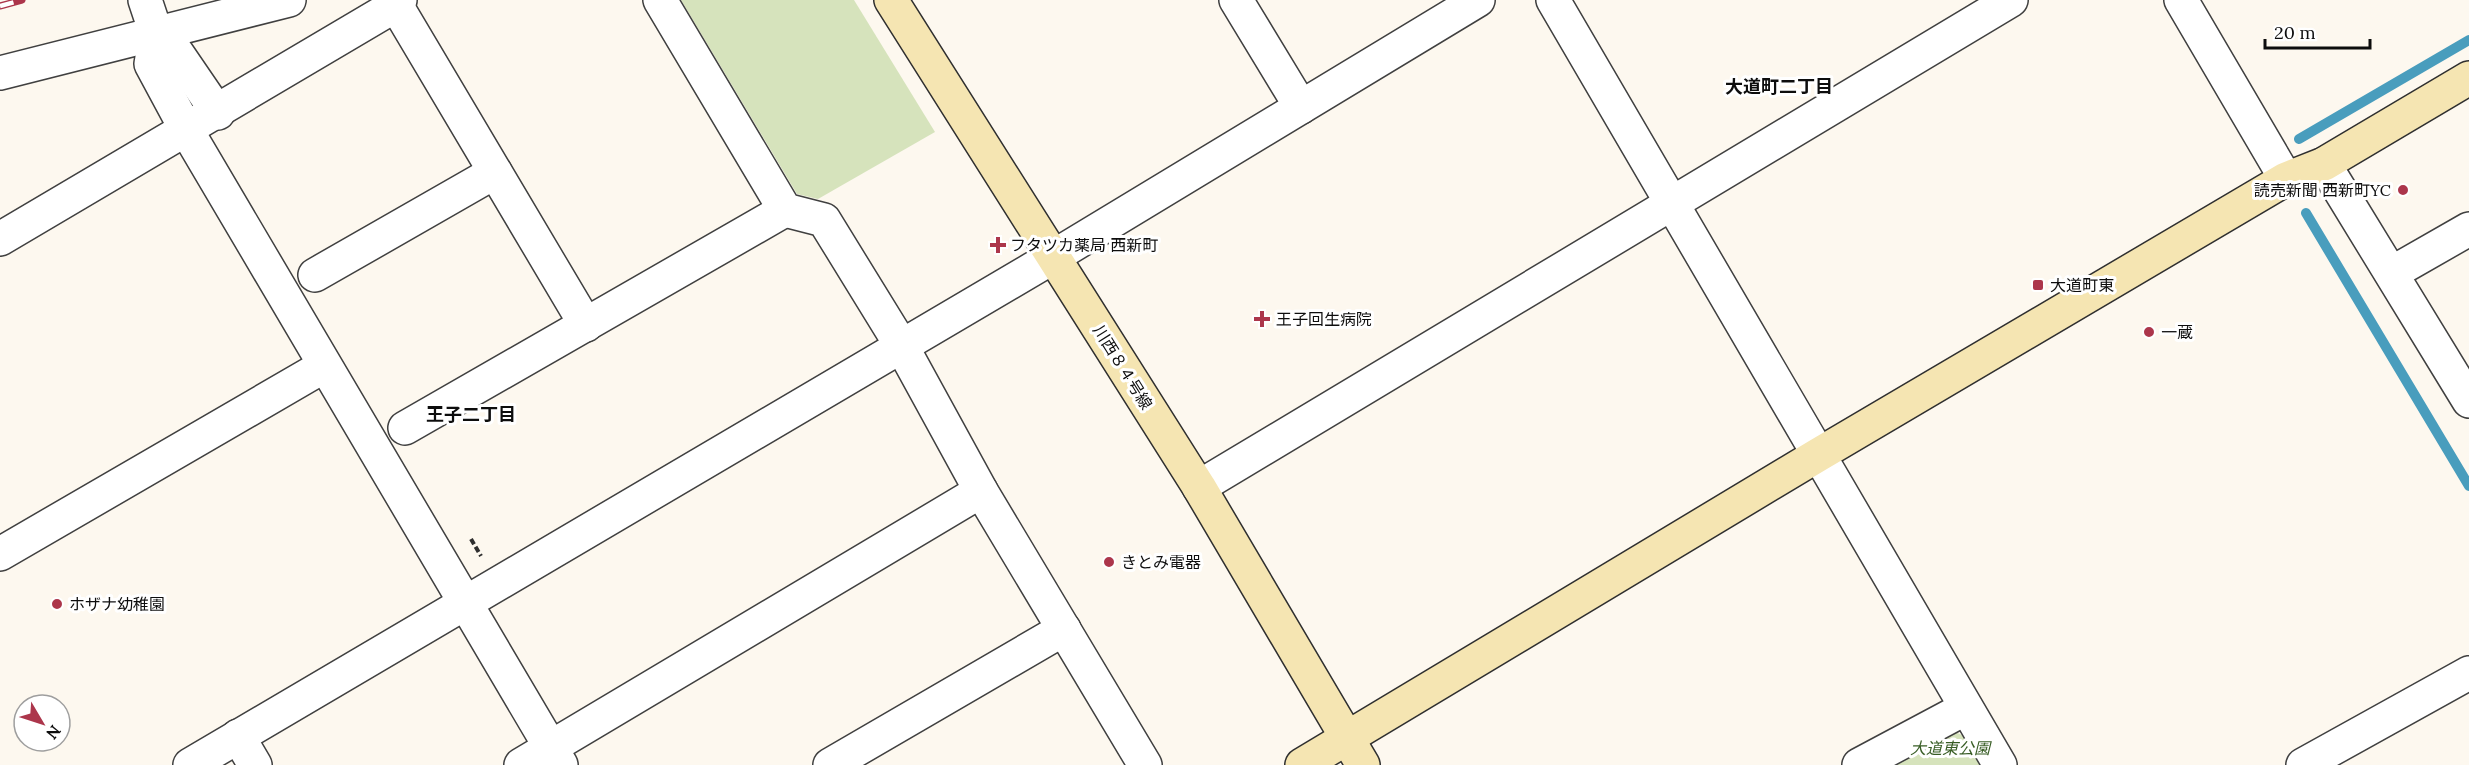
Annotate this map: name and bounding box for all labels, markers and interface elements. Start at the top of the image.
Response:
scale bar [2265,12,2370,50]
text: 20 m [2274,21,2316,44]
district label: 大道町二丁目 [1725,75,1833,98]
place label: 読売新聞 西新町YC [2254,180,2391,200]
marker: 読売新聞 西新町YC [2396,183,2410,197]
place label: フタツカ薬局 西新町 [1010,235,1158,255]
marker: フタツカ薬局 西新町 [991,238,1005,252]
place label: 大道町東 [2050,275,2114,295]
marker: 大道町東 [2031,278,2045,292]
place label: 王子回生病院 [1276,309,1372,329]
marker: 王子回生病院 [1253,310,1271,328]
street label: 川西８４号線 [1089,321,1157,413]
place label: 一蔵 [2161,322,2193,342]
marker: 一蔵 [2142,325,2156,339]
district label: 王子二丁目 [426,403,516,426]
place label: きとみ電器 [1121,552,1201,572]
marker: きとみ電器 [1102,555,1116,569]
place label: ホザナ幼稚園 [69,594,165,614]
marker: ホザナ幼稚園 [50,597,64,611]
north arrow [12,693,72,753]
text: N [42,721,65,744]
park label: 大道東公園 [1910,738,1992,758]

